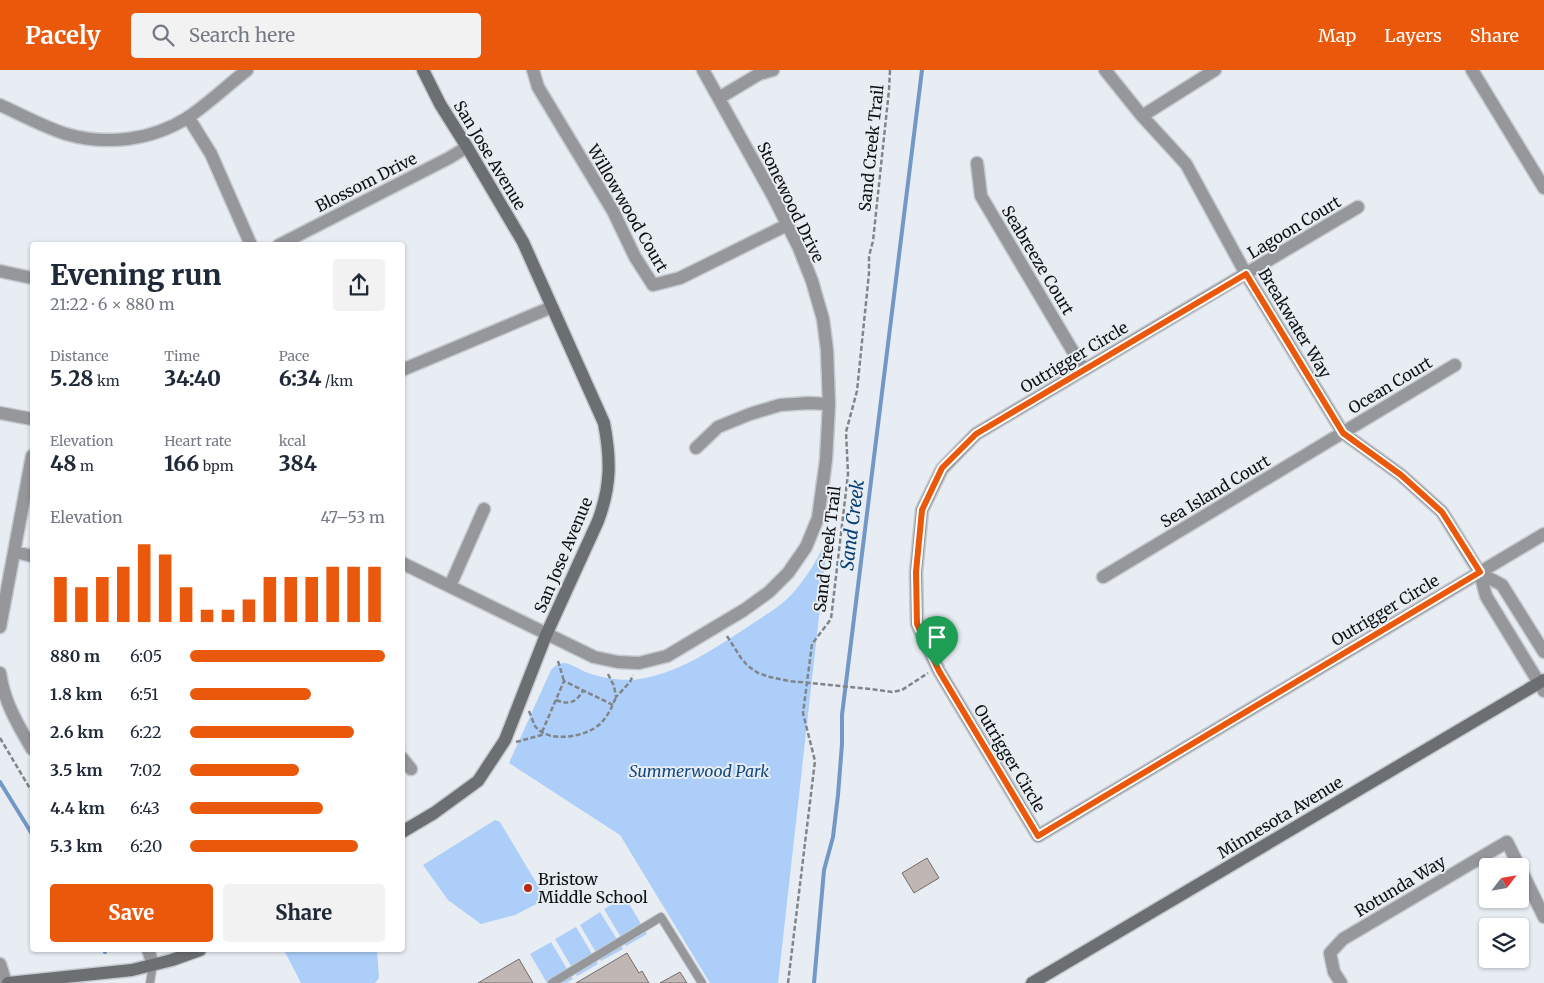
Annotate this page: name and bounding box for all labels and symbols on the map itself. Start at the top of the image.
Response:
street label: Sand Creek Trail [854,84,888,212]
street label: San Jose Avenue [450,97,530,213]
street label: Stonewood Drive [753,138,829,266]
street label: Willowwood Court [583,140,673,276]
street label: Blossom Drive [312,148,420,216]
street label: Lagoon Court [1244,191,1345,263]
street label: Seabreeze Court [998,202,1079,319]
street label: Breakwater Way [1254,264,1336,382]
street label: Outrigger Circle [1016,317,1132,397]
street label: Ocean Court [1345,352,1436,418]
street label: Sea Island Court [1157,450,1274,532]
water label: Sand Creek [835,478,869,572]
street label: Sand Creek Trail [809,485,845,613]
street label: San Jose Avenue [530,494,596,616]
street label: Outrigger Circle [1327,570,1443,650]
pin [916,616,958,667]
street label: Outrigger Circle [970,700,1050,816]
park label: Summerwood Park [629,761,769,781]
street label: Minnesota Avenue [1214,772,1346,862]
street label: Rotunda Way [1351,851,1450,921]
north arrow [1479,858,1529,908]
place label: Bristow Middle School [538,869,648,907]
marker: Bristow Middle School [522,882,534,894]

